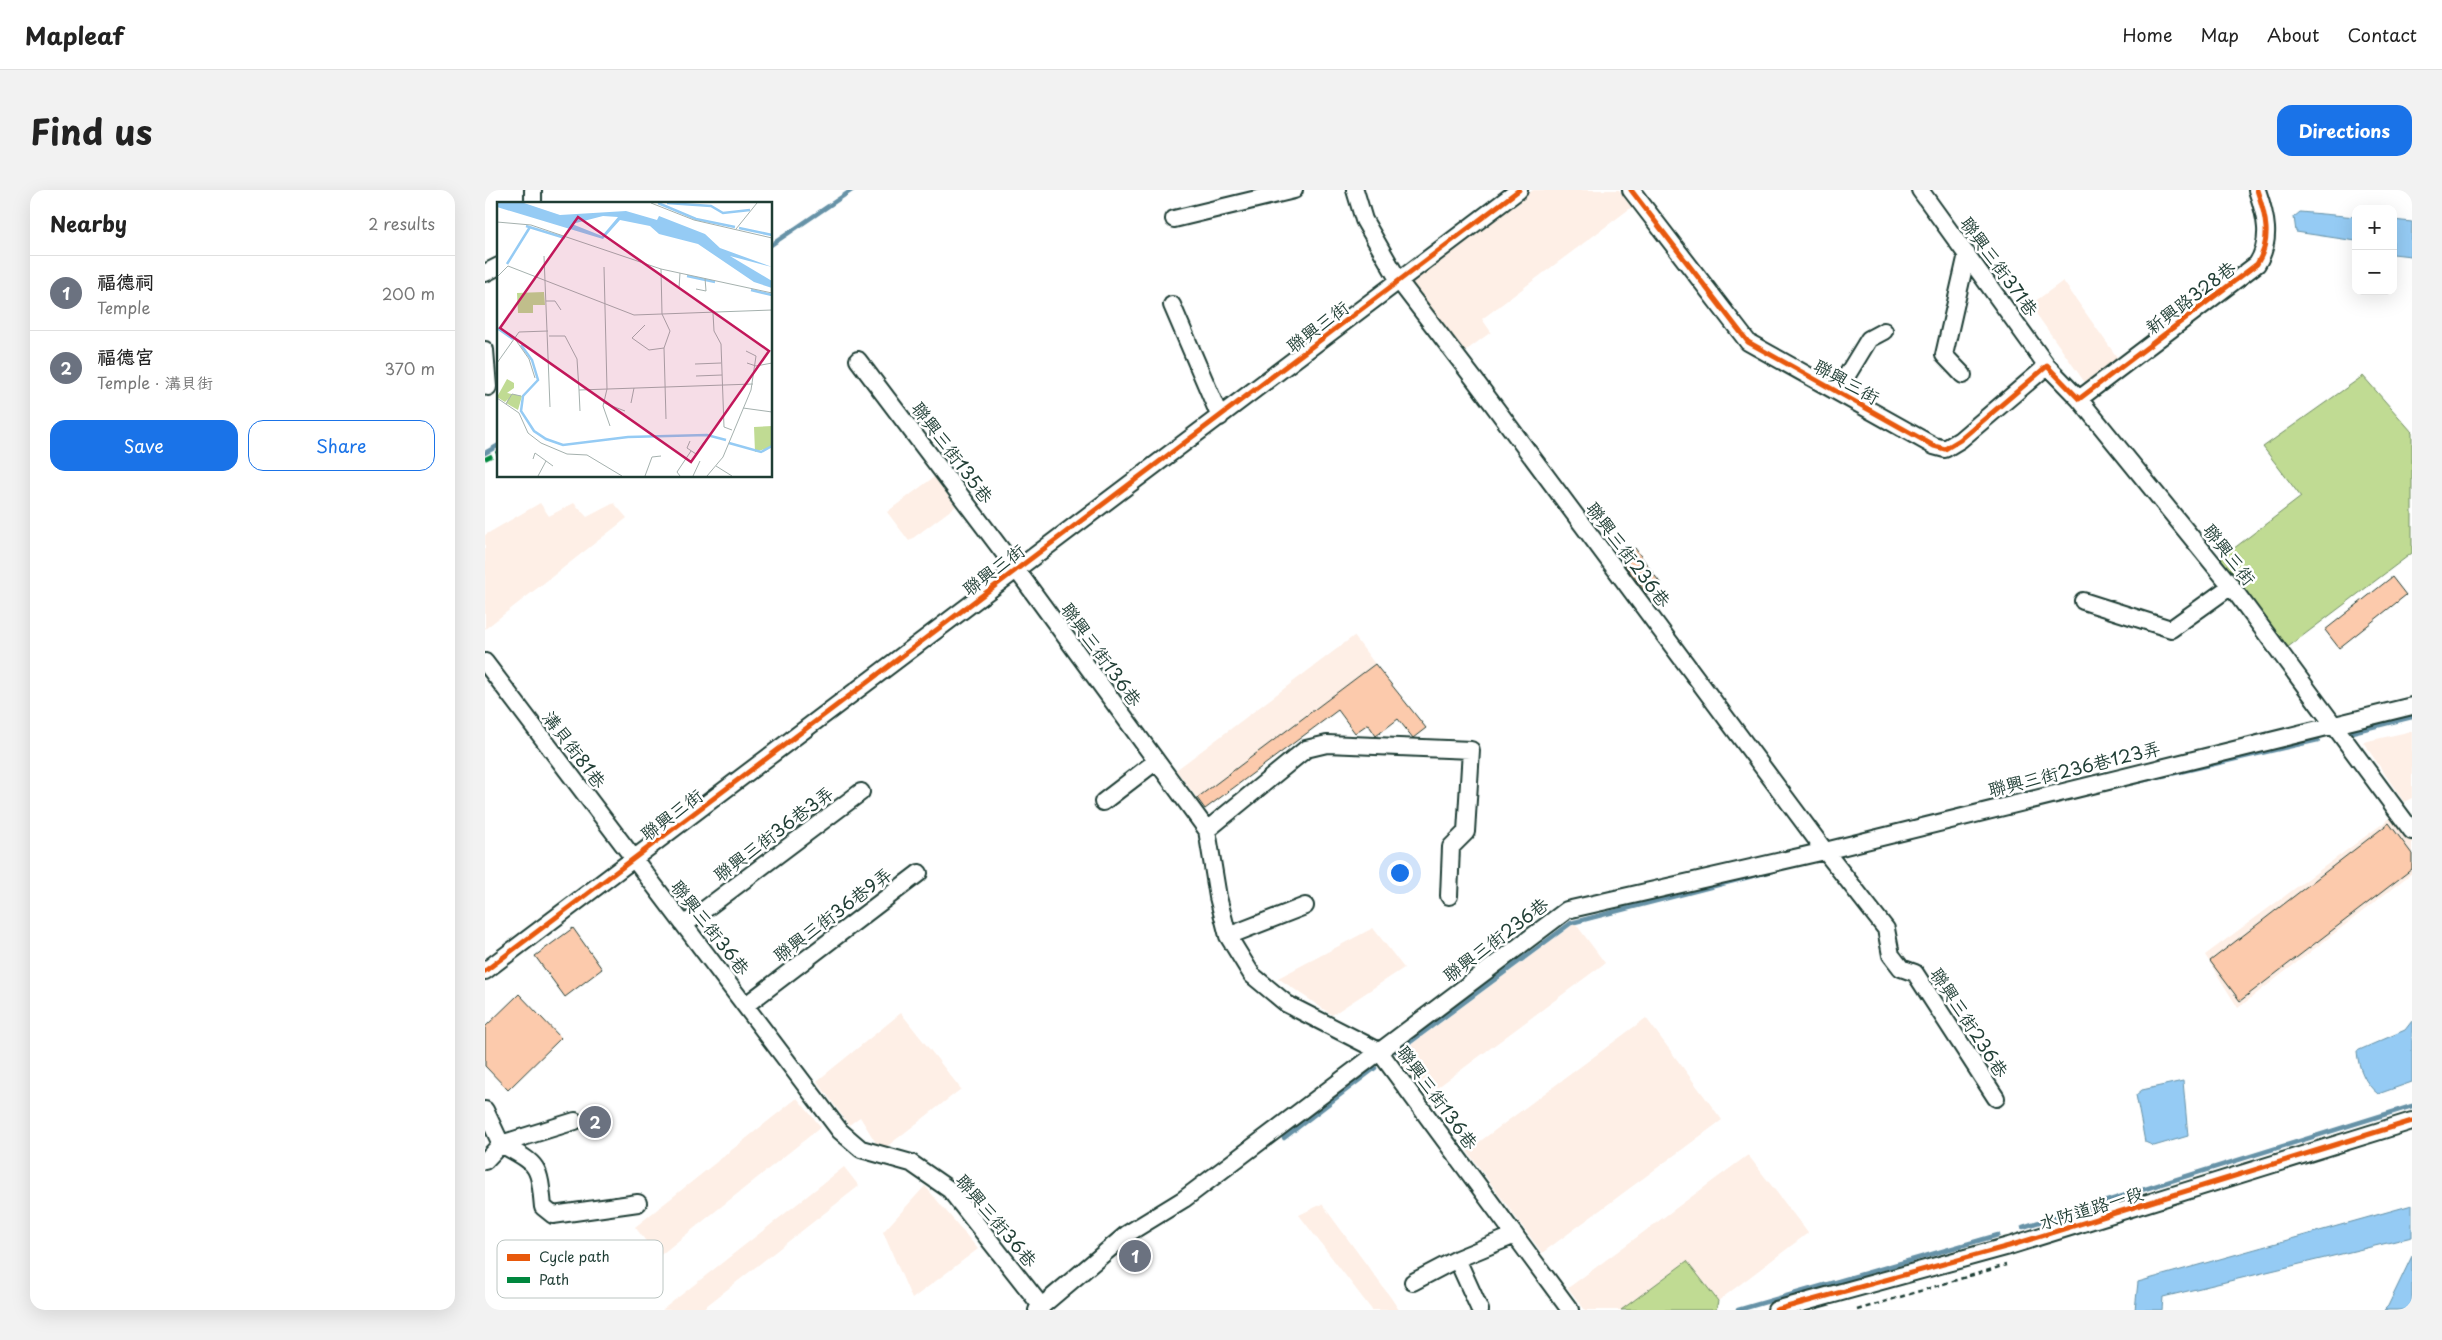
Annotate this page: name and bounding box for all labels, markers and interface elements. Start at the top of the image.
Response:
text: Mapleaf [25,17,124,53]
text: Home [2122,21,2172,48]
text: Map [2200,21,2239,48]
text: About [2267,21,2319,48]
text: Contact [2347,21,2417,48]
text: Find us [30,104,152,157]
button: Directions [2277,105,2412,156]
inset map [497,202,773,478]
map controls [2352,205,2397,295]
button: + [2352,205,2397,250]
text: Nearby [50,207,127,239]
street label: 聯興三街371巷 [1954,210,2046,322]
text: 2 results [368,211,435,235]
button: − [2352,250,2397,295]
street label: 新興路328巷 [2139,254,2241,340]
text: 福德祠 [97,267,154,295]
text: 1 [62,281,70,305]
text: 200 m [382,281,435,305]
street label: 聯興三街 [1280,294,1354,358]
text: Temple [97,295,150,319]
text: 福德宫 [97,342,154,370]
street label: 聯興三街 [1809,352,1885,410]
text: 2 [60,356,72,380]
text: 370 m [385,356,435,380]
text: Temple · 溝貝街 [97,370,213,394]
street label: 聯興三街135巷 [906,395,1000,509]
button: Save [50,420,238,471]
button: Share [248,420,435,471]
street label: 聯興三街236巷 [1580,495,1678,613]
street label: 聯興三街 [2197,517,2263,591]
street label: 聯興三街 [956,537,1030,601]
street label: 聯興三街136巷 [1055,596,1149,712]
street label: 溝貝街81巷 [537,704,613,794]
street label: 聯興三街236巷123弄 [1985,733,2163,803]
street label: 聯興三街36巷3弄 [707,779,839,887]
street label: 聯興三街 [634,782,708,846]
street label: 聯興三街36巷9弄 [767,860,897,968]
your location [1387,860,1413,886]
street label: 聯興三街36巷 [665,874,757,980]
street label: 聯興三街236巷 [1436,890,1554,988]
street label: 聯興三街236巷 [1924,962,2016,1082]
street label: 聯興三街136巷 [1391,1039,1485,1155]
pin: 2 [579,1103,611,1141]
street label: 聯興三街36巷 [950,1167,1044,1273]
street label: 水防道路一段 [2035,1178,2147,1236]
pin: 1 [1119,1237,1151,1275]
legend [497,1240,663,1298]
text: Cycle path [539,1246,610,1267]
text: Path [539,1269,569,1290]

